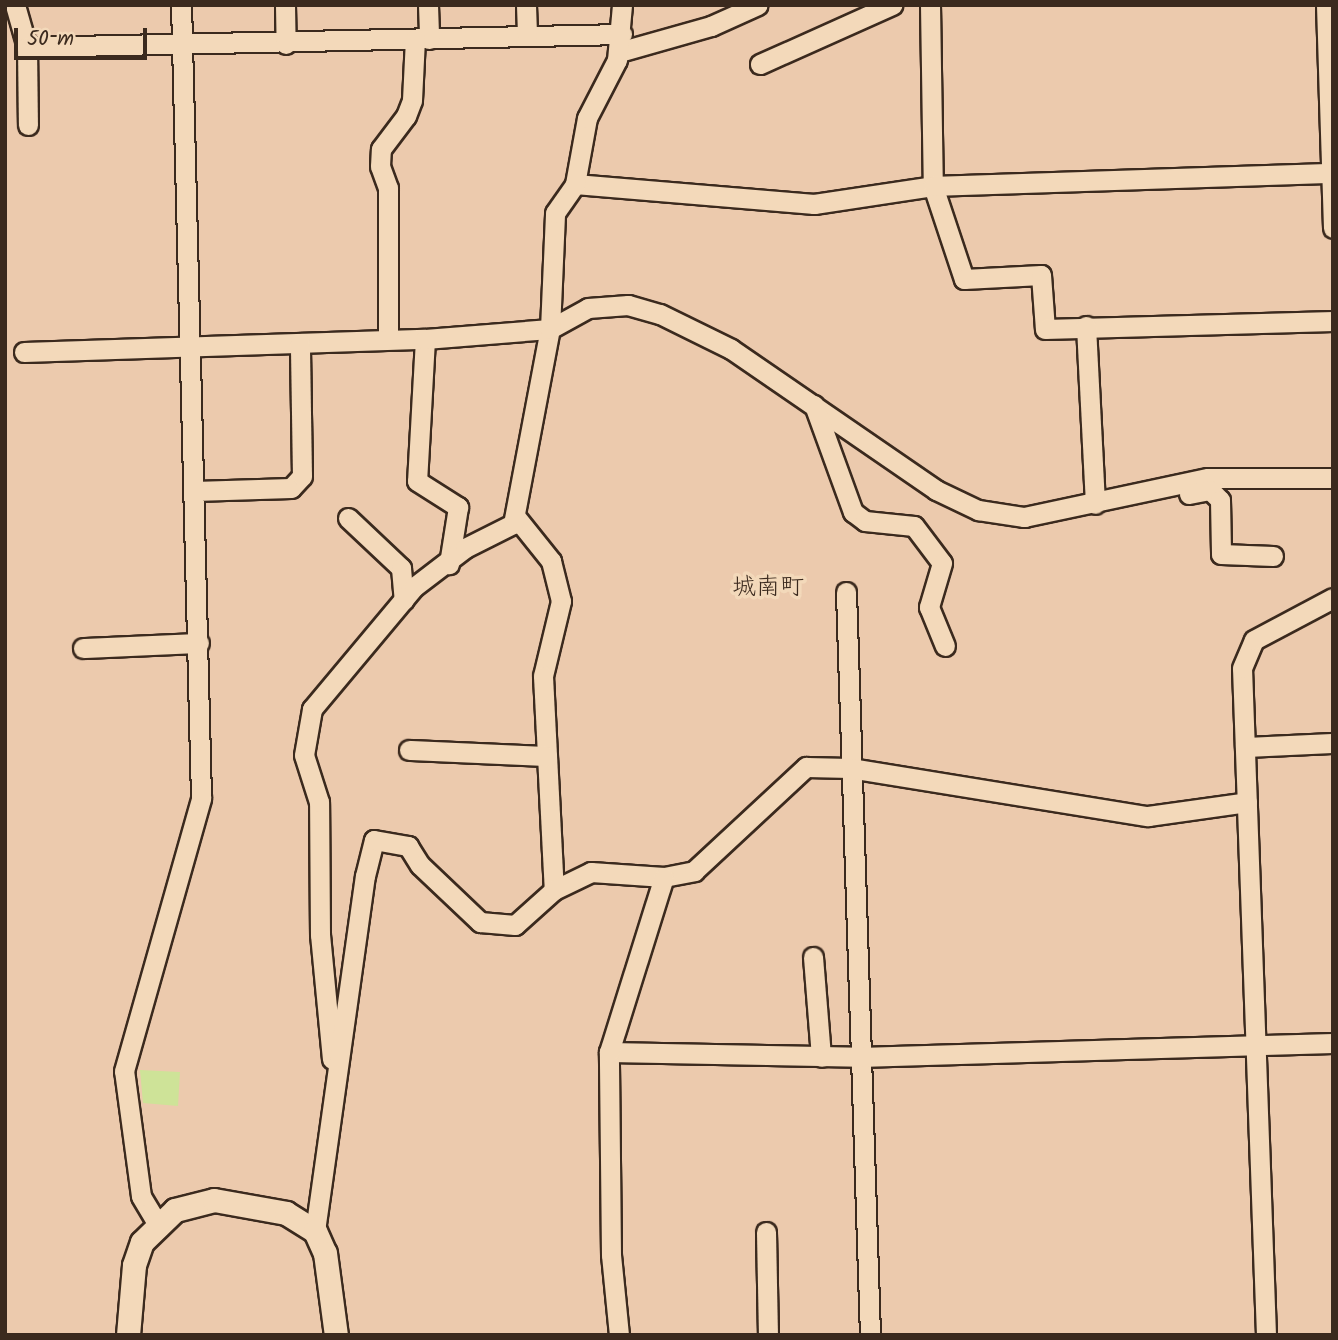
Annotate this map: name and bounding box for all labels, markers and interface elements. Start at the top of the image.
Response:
scale bar [18,14,150,58]
text: 50 m [27,23,74,56]
district label: 城南町 [732,574,804,602]

